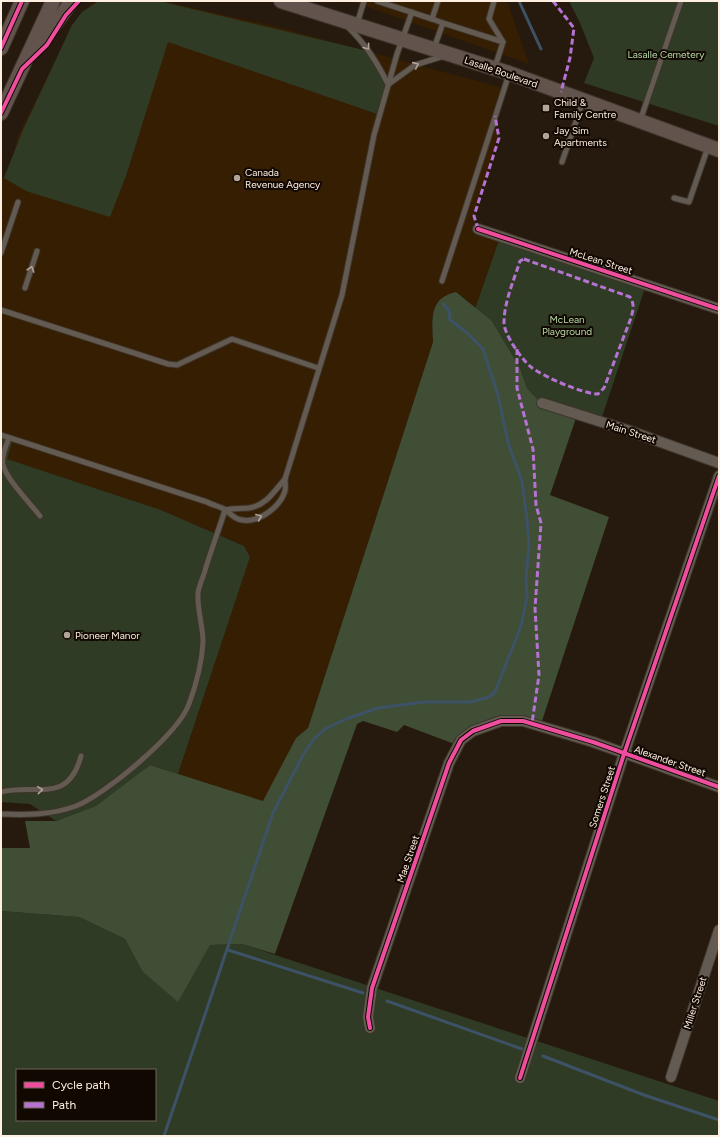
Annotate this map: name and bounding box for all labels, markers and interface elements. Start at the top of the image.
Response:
one-way arrow [362,43,369,50]
park label: Lasalle Cemetery [628,48,705,61]
street label: Lasalle Boulevard [463,53,540,91]
one-way arrow [412,62,420,70]
place label: Child & Family Centre [554,96,617,121]
marker: Child & Family Centre [541,103,551,113]
place label: Jay Sim Apartments [554,124,607,149]
marker: Jay Sim Apartments [541,131,551,141]
place label: Canada Revenue Agency [245,166,321,191]
marker: Canada Revenue Agency [232,173,242,183]
street label: McLean Street [568,245,634,277]
one-way arrow [26,266,35,273]
park label: McLean Playground [542,313,592,338]
street label: Main Street [604,418,658,446]
one-way arrow [255,513,262,521]
place label: Pioneer Manor [75,629,140,642]
marker: Pioneer Manor [62,630,72,640]
street label: Alexander Street [632,743,708,779]
street label: Somers Street [586,764,618,830]
one-way arrow [37,785,43,794]
street label: Mae Street [394,833,422,885]
street label: Miller Street [680,975,710,1031]
legend [16,1069,156,1121]
text: Cycle path [52,1078,110,1092]
text: Path [52,1098,76,1112]

